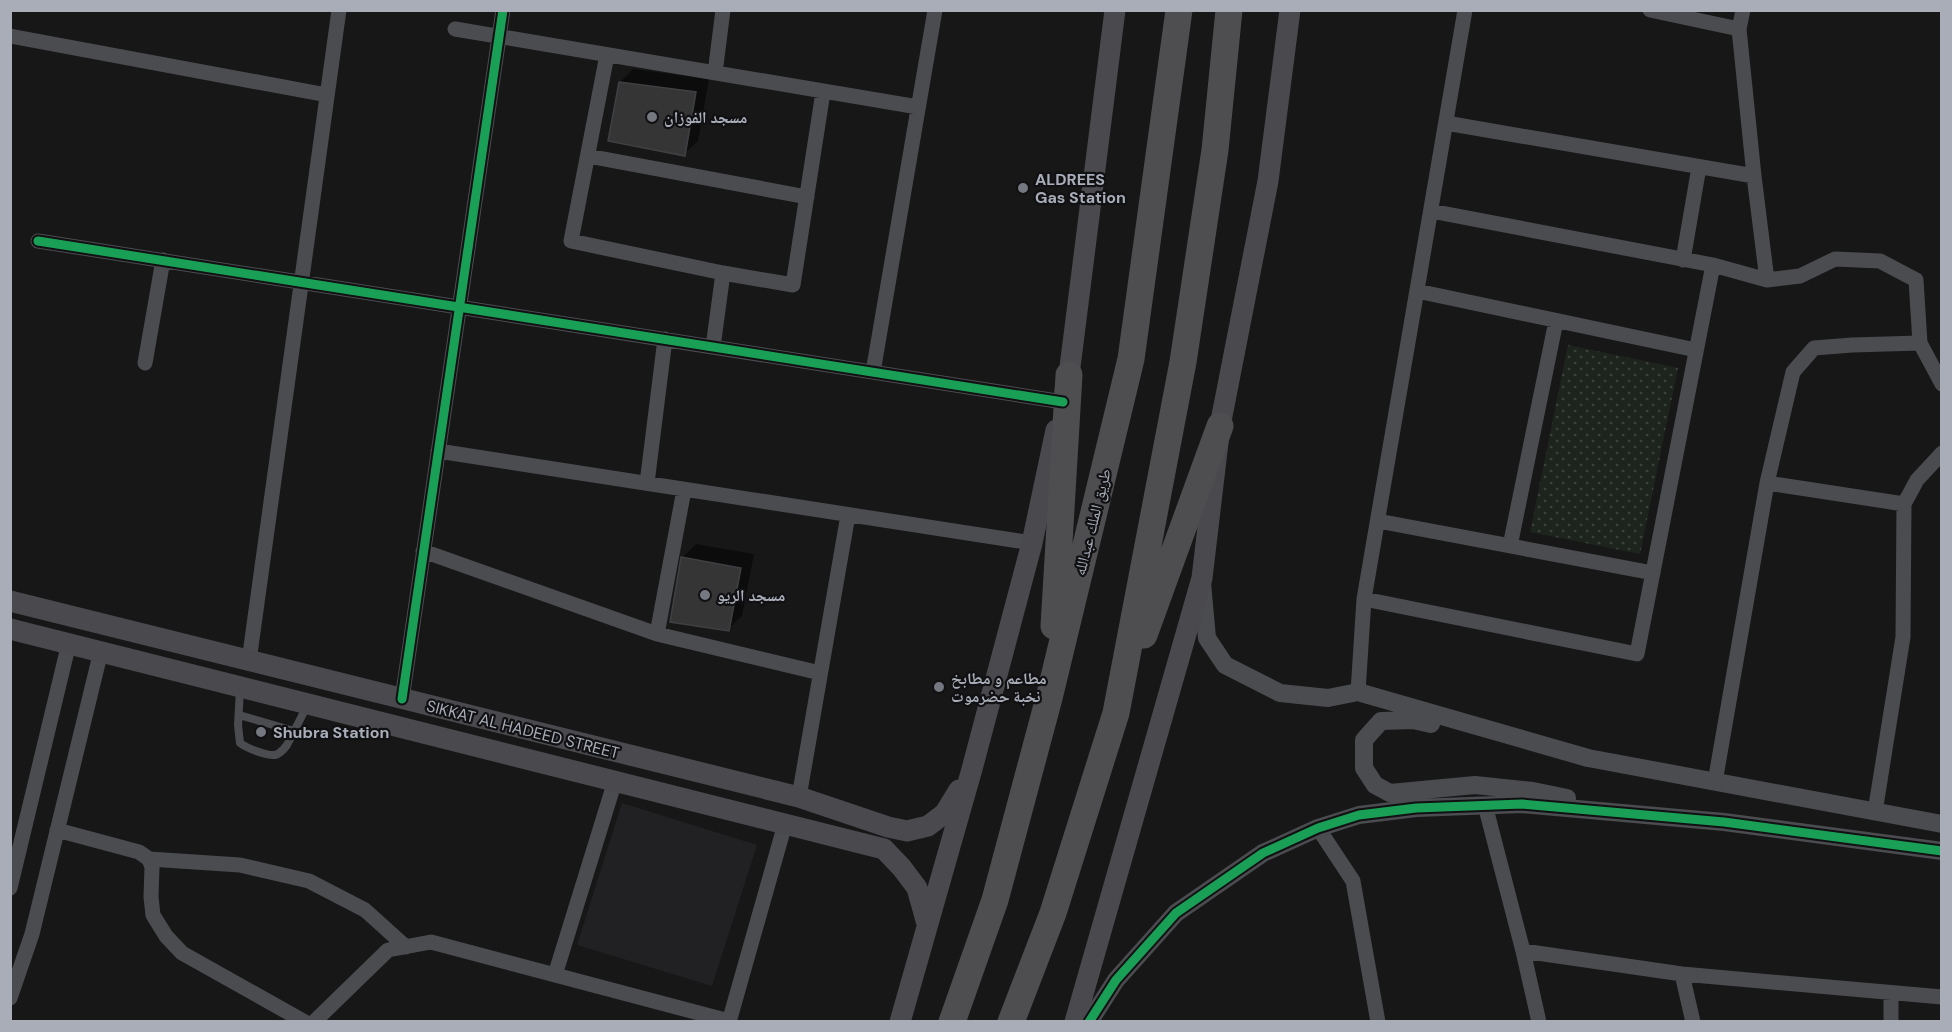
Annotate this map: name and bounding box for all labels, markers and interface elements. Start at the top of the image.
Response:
place label: مسجد الفوزان [664,107,747,128]
marker: مسجد الفوزان [645,110,659,124]
place label: ALDREES Gas Station [1035,169,1126,208]
marker: ALDREES Gas Station [1016,181,1030,195]
street label: طريق الملك عبدالله [1069,466,1116,578]
place label: مسجد الريو [717,585,785,606]
marker: مسجد الريو [698,588,712,602]
place label: مطاعم و مطابخ نخبة حضرموت [951,668,1047,707]
marker: مطاعم و مطابخ نخبة حضرموت [932,680,946,694]
street label: SIKKAT AL HADEED STREET [424,695,622,764]
place label: Shubra Station [273,722,389,743]
marker: Shubra Station [254,725,268,739]

